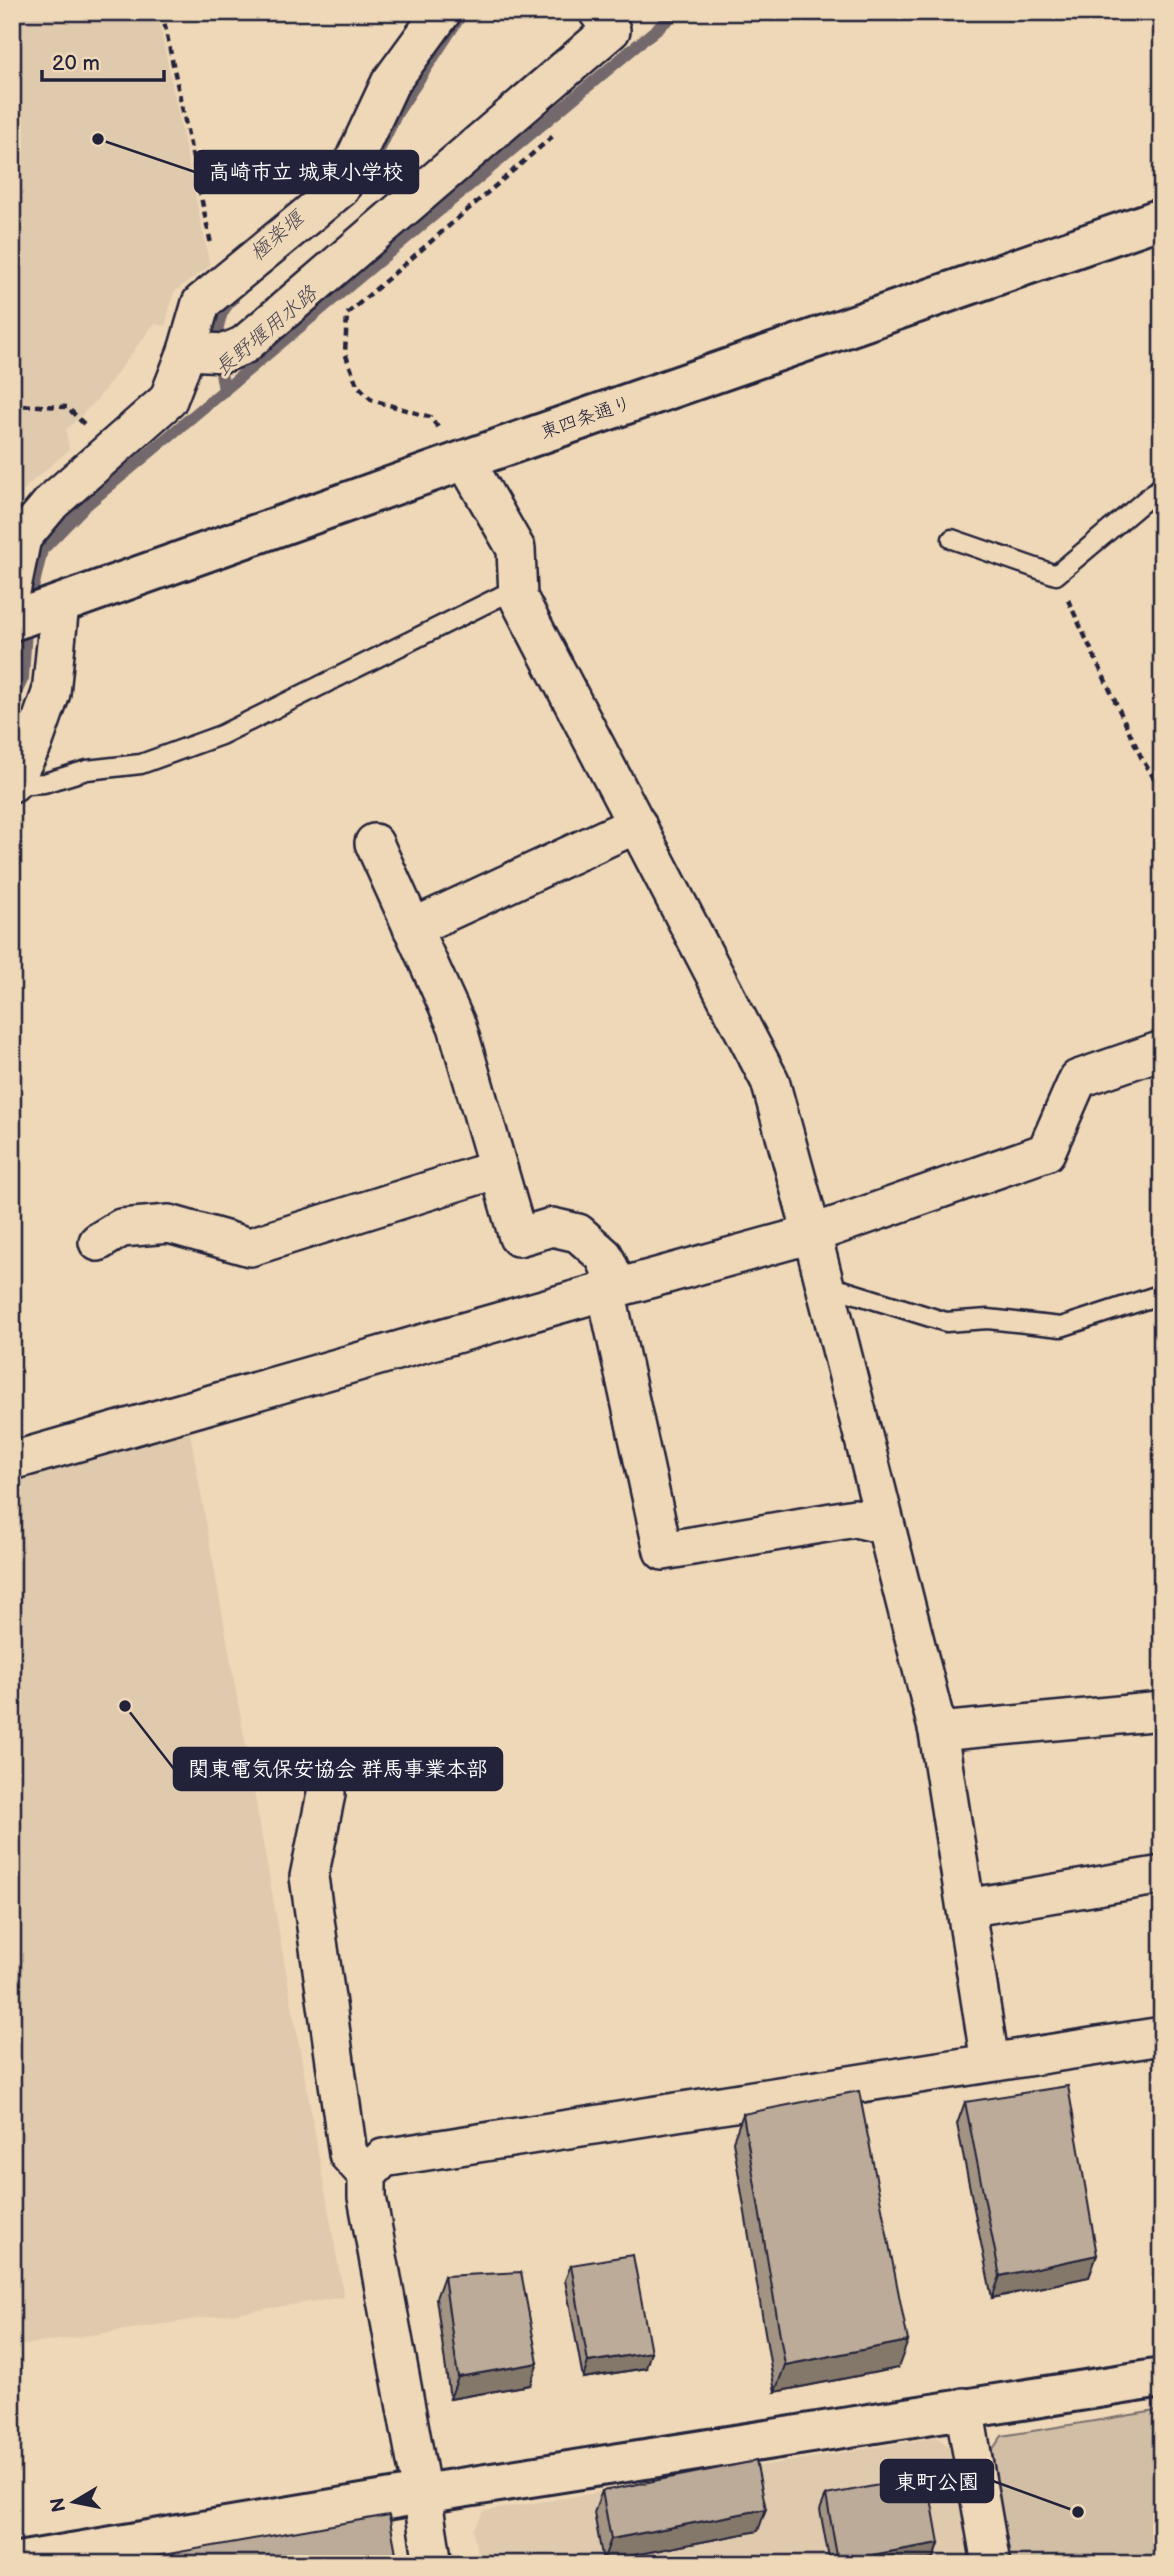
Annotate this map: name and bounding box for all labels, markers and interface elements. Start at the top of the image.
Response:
scale bar [42,38,164,82]
text: 20 m [52,51,100,76]
callout: 高崎市立 城東小学校 [195,151,418,193]
text: 高崎市立 城東小学校 [209,160,403,185]
water label: 極楽堰 [245,205,310,266]
water label: 長野堰用水路 [210,280,323,381]
street label: 東四条通り [537,392,635,444]
callout: 関東電気保安協会 群馬事業本部 [174,1748,502,1790]
text: 関東電気保安協会 群馬事業本部 [188,1757,488,1782]
callout: 東町公園 [881,2460,993,2502]
north arrow [38,2468,108,2538]
text: 東町公園 [895,2470,979,2495]
text: N [46,2496,71,2514]

